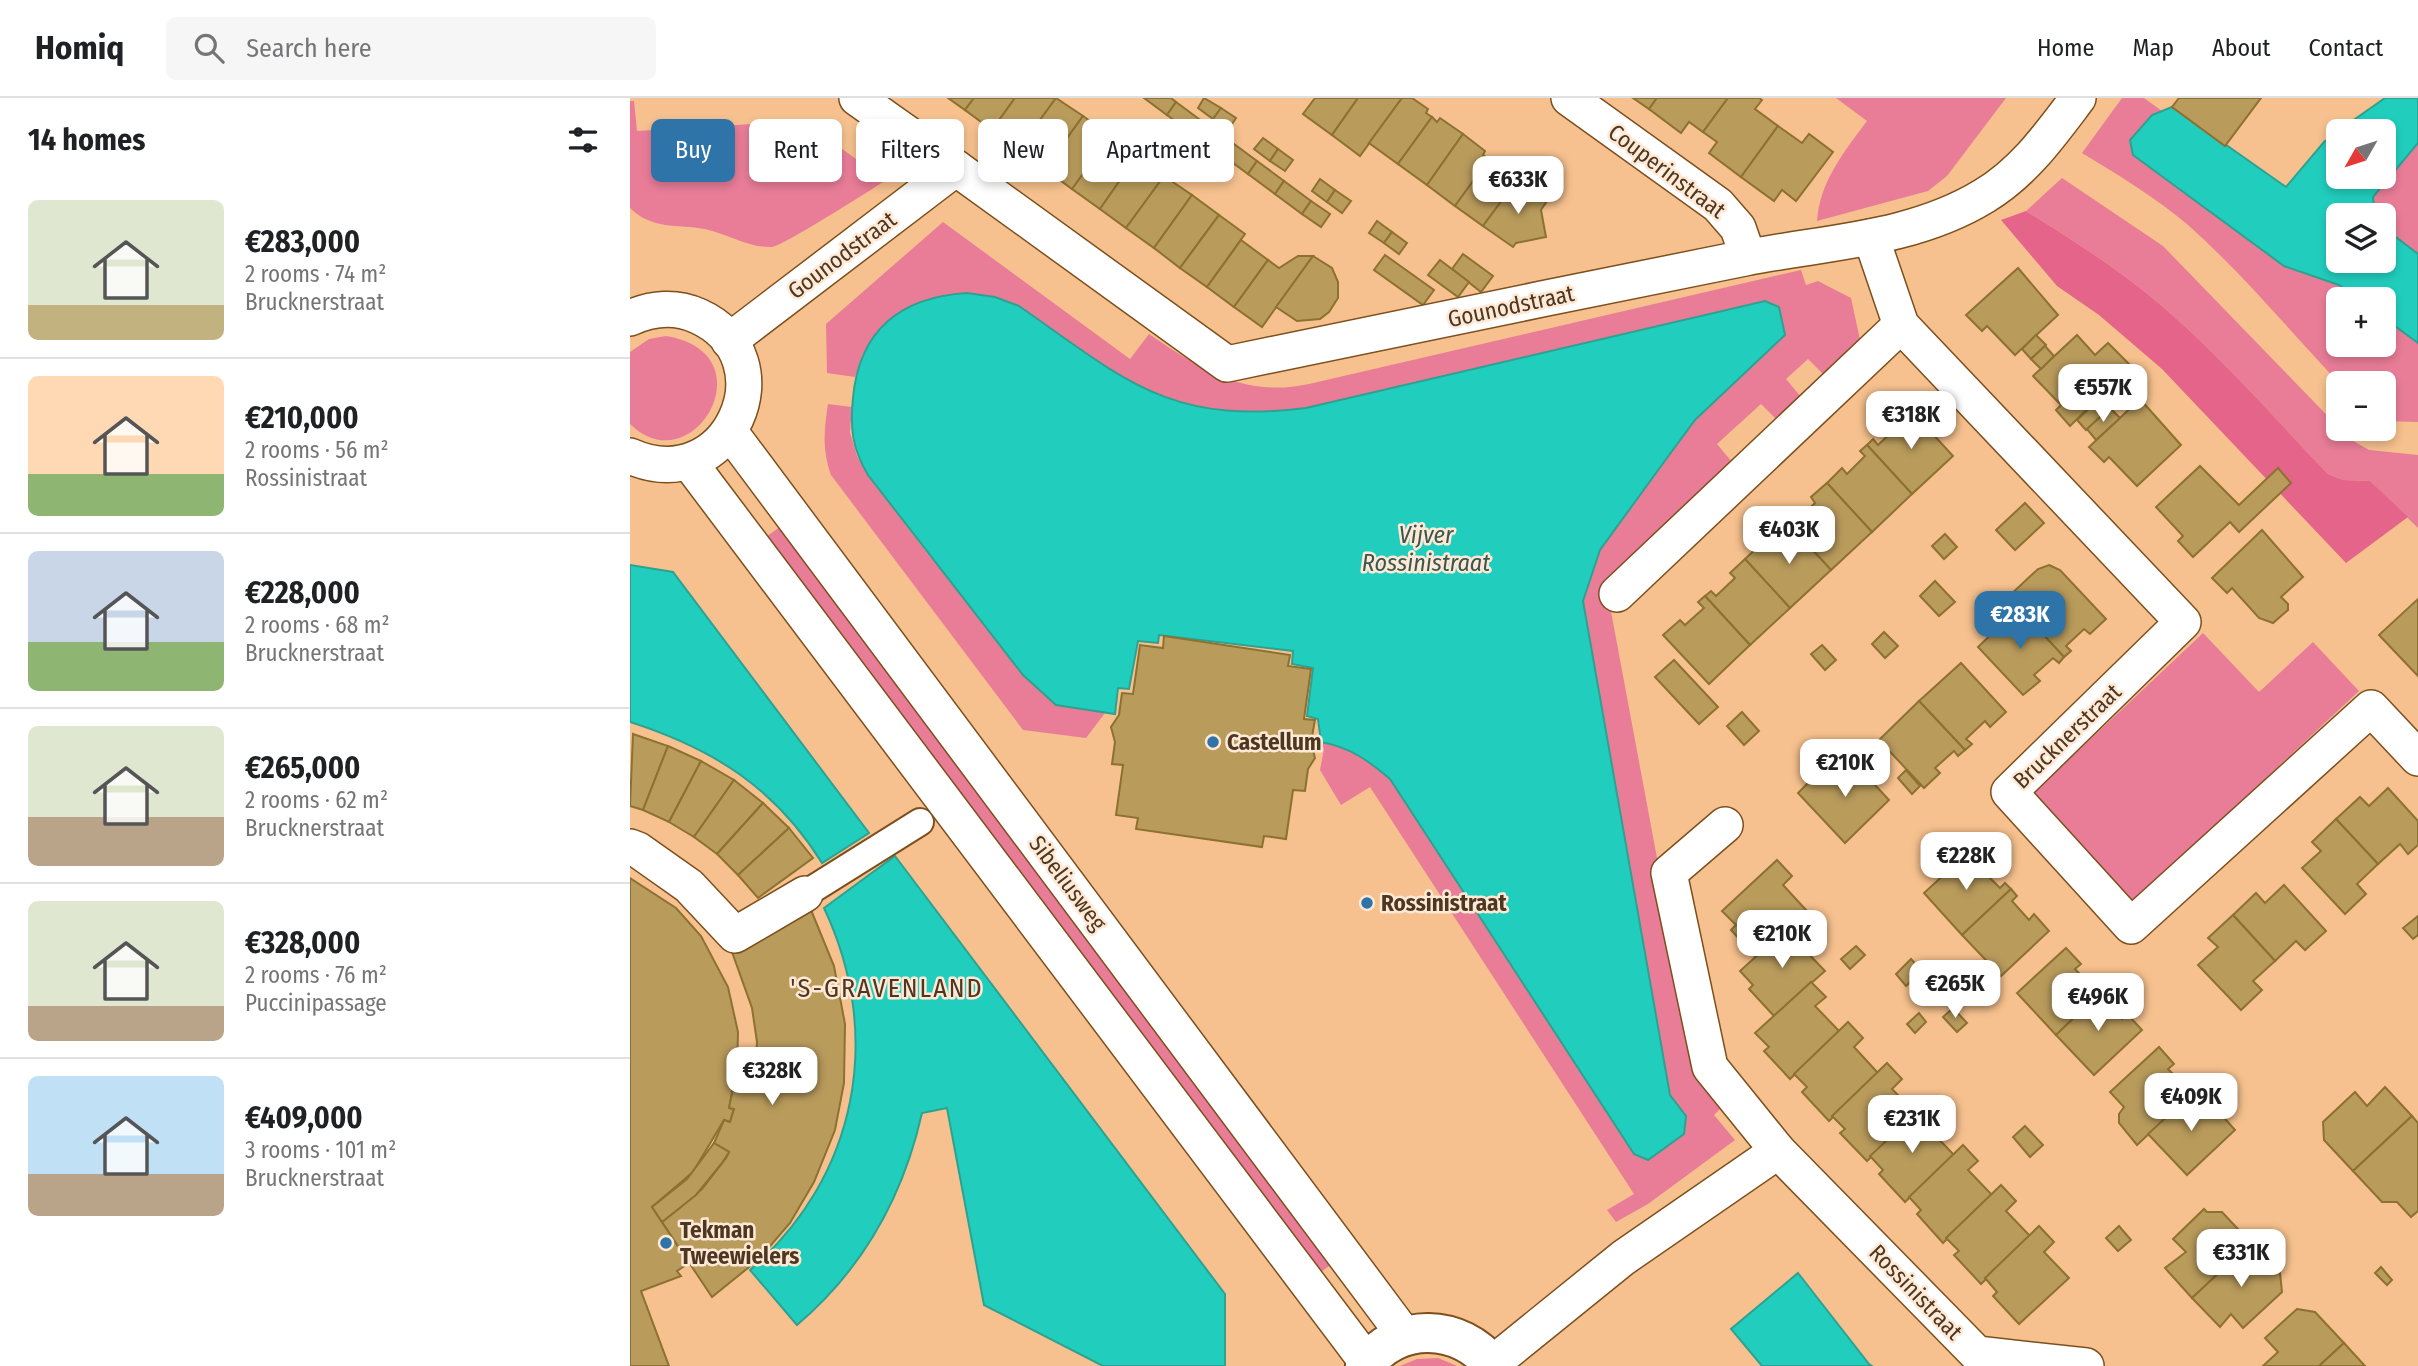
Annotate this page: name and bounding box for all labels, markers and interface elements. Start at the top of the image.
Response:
search box [166,17,656,80]
text: Homiq [35,28,124,68]
icon: search [190,29,228,67]
text: Search here [246,33,371,64]
text: Home [2037,34,2094,62]
text: Map [2132,34,2174,62]
text: About [2212,34,2270,62]
text: Contact [2308,34,2383,62]
street label: Couperinstraat [1603,118,1732,224]
chip: Buy [651,119,735,182]
chip: Rent [749,119,842,182]
chip: Filters [856,119,964,182]
chip: New [978,119,1068,182]
chip: Apartment [1082,119,1234,182]
north arrow [2326,119,2396,189]
map controls [2326,119,2396,441]
icon: filters [564,121,602,159]
text: 14 homes [28,122,145,158]
pin: €633K [1469,156,1567,216]
text: €633K [1489,165,1547,193]
button: layers [2326,203,2396,273]
street label: Gounodstraat [782,205,902,305]
text: €283,000 [245,224,360,260]
icon: home [84,228,168,312]
text: 2 rooms · 74 m² [245,260,386,288]
street label: Gounodstraat [1445,279,1577,333]
button: + [2326,287,2396,357]
text: Brucknerstraat [245,288,384,316]
pin: €557K [2054,364,2152,424]
button: − [2326,371,2396,441]
text: €557K [2074,373,2132,401]
pin: €318K [1862,392,1960,451]
text: €210,000 [245,400,359,436]
text: €318K [1882,400,1940,428]
icon: home [84,404,168,488]
text: 2 rooms · 56 m² [245,436,389,464]
text: Rossinistraat [245,464,367,492]
pin: €403K [1740,506,1838,566]
text: €403K [1759,515,1819,543]
water label: Vijver Rossinistraat [1362,521,1490,577]
text: €228,000 [245,575,360,611]
icon: home [84,579,168,663]
pin: €283K [1971,592,2069,651]
text: €283K [1990,600,2050,628]
text: 2 rooms · 68 m² [245,611,390,639]
text: Brucknerstraat [245,639,384,667]
street label: Brucknerstraat [2007,677,2127,794]
place label: Castellum [1227,728,1322,756]
marker: Castellum [1205,734,1221,750]
pin: €210K [1796,740,1894,799]
text: €210K [1816,748,1874,776]
text: €265,000 [245,750,360,786]
icon: home [84,754,168,838]
text: 2 rooms · 62 m² [245,786,388,814]
text: Brucknerstraat [245,814,384,842]
street label: Sibeliusweg [1023,830,1113,936]
pin: €228K [1917,832,2015,892]
text: €228K [1937,841,1995,869]
place label: Rossinistraat [1381,889,1507,917]
marker: Rossinistraat [1359,895,1375,911]
pin: €210K [1733,910,1831,970]
text: €210K [1753,919,1811,947]
text: €328,000 [245,925,360,961]
icon: home [84,929,168,1013]
pin: €265K [1906,960,2004,1020]
text: 2 rooms · 76 m² [245,961,387,989]
text: €265K [1925,969,1985,997]
district label: 'S-GRAVENLAND [790,973,984,1004]
pin: €496K [2049,974,2147,1033]
text: €496K [2068,982,2128,1010]
text: Puccinipassage [245,989,387,1017]
pin: €328K [723,1048,821,1107]
text: €328K [742,1056,802,1084]
pin: €409K [2142,1074,2240,1133]
text: €409K [2160,1082,2222,1110]
pin: €231K [1863,1096,1961,1155]
text: €409,000 [245,1100,363,1136]
icon: home [84,1104,168,1188]
text: €231K [1884,1104,1940,1132]
text: 3 rooms · 101 m² [245,1136,396,1164]
text: Brucknerstraat [245,1164,384,1192]
place label: Tekman Tweewielers [680,1216,799,1270]
pin: €331K [2192,1230,2290,1289]
marker: Tekman Tweewielers [658,1235,674,1251]
street label: Rossinistraat [1864,1238,1969,1346]
text: €331K [2213,1238,2269,1266]

